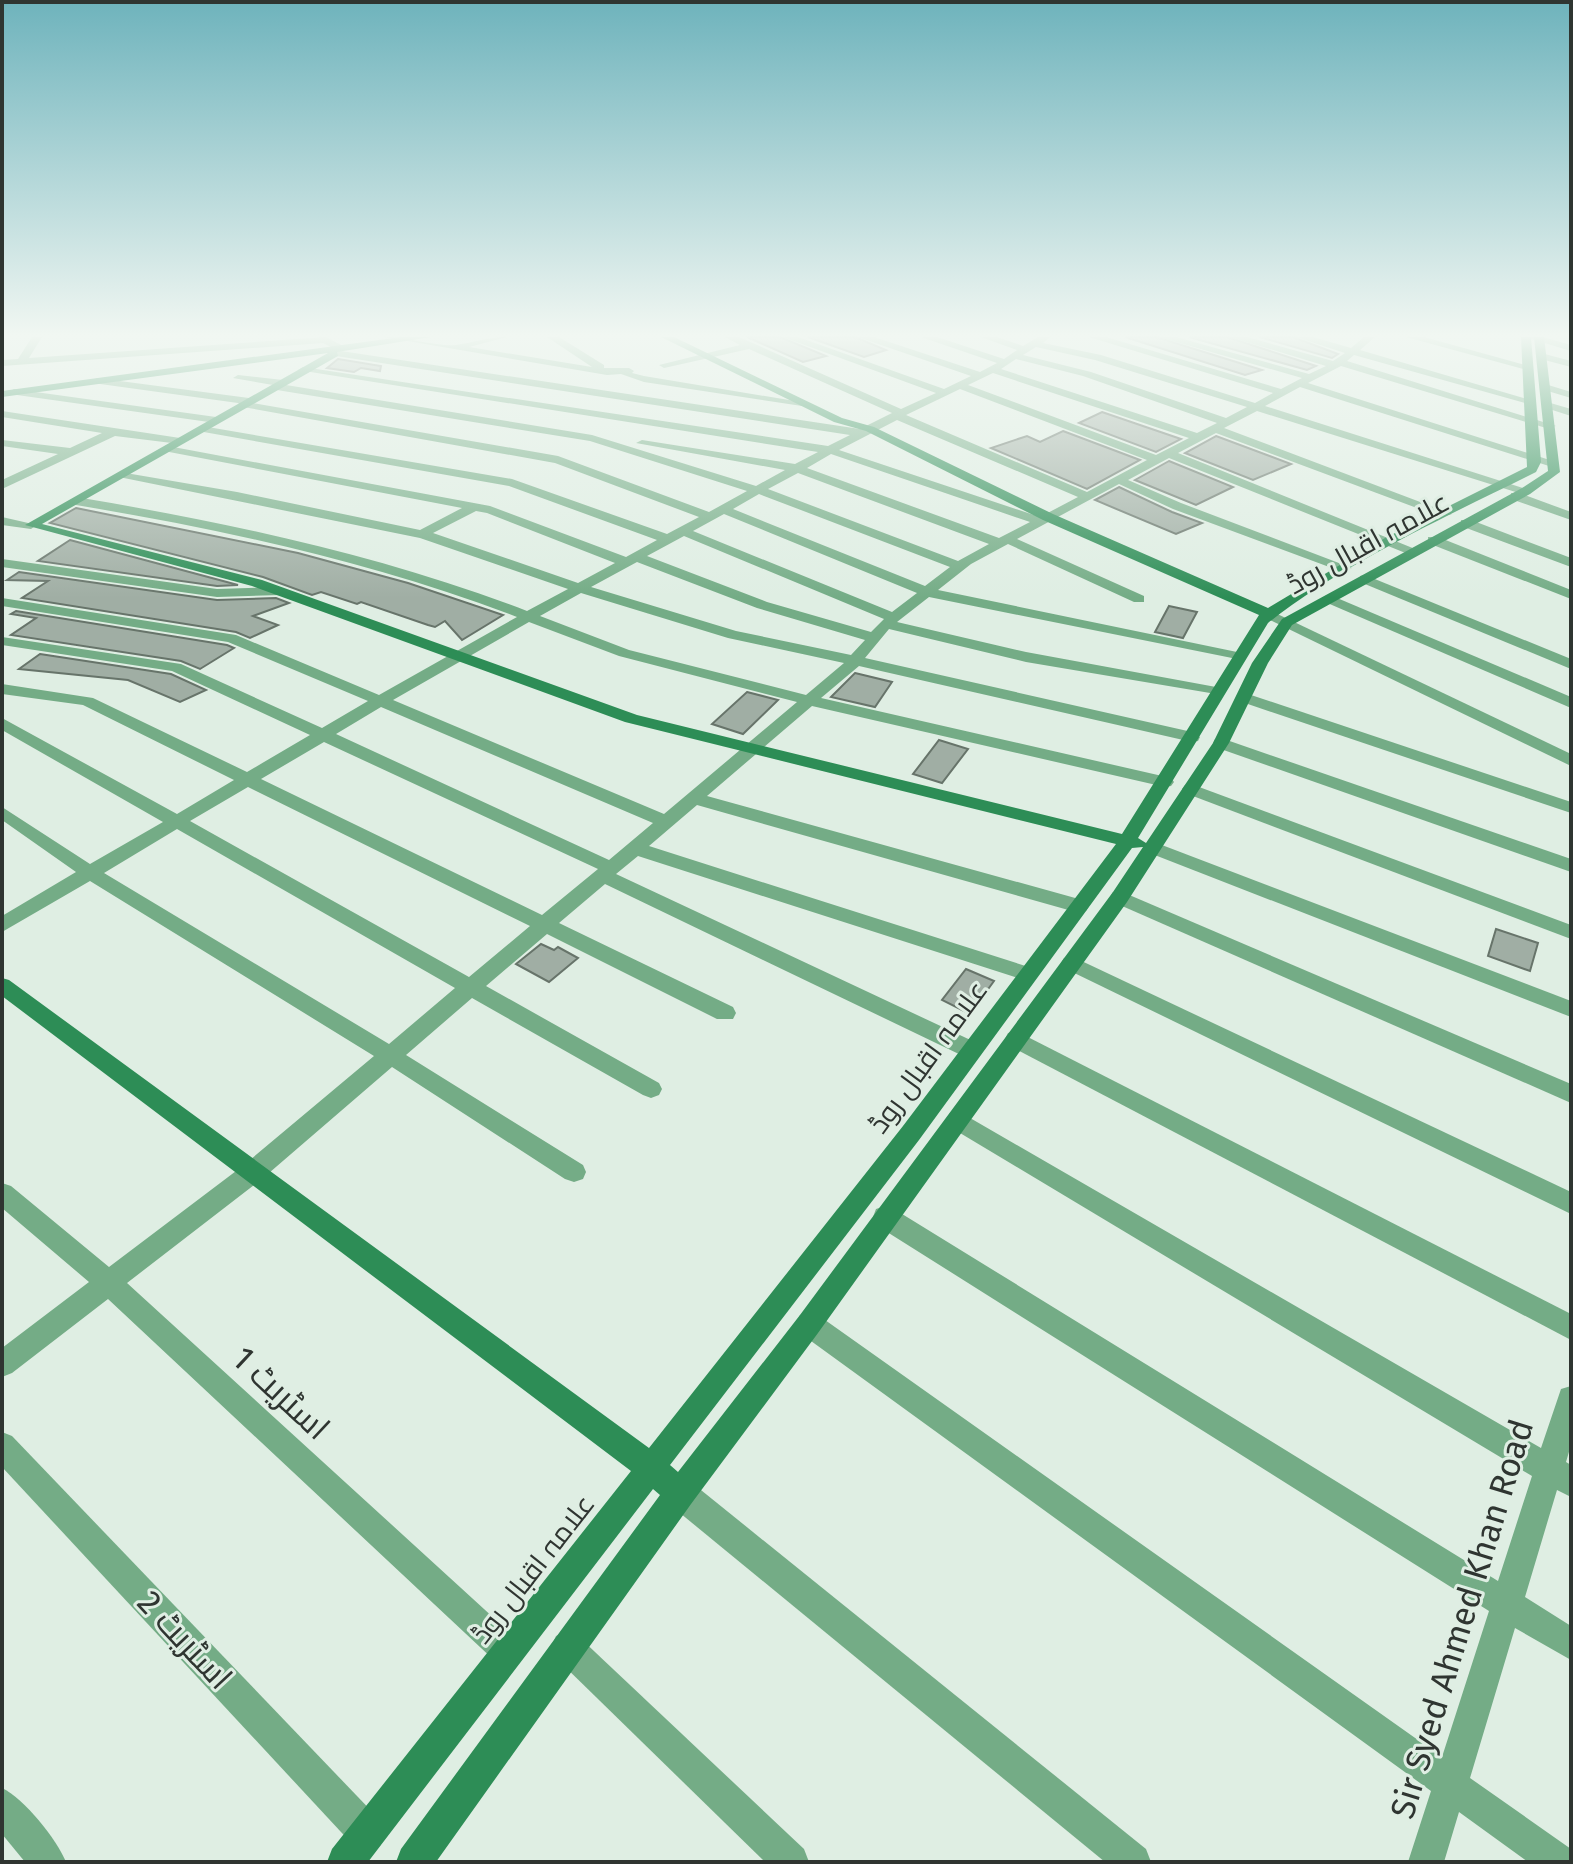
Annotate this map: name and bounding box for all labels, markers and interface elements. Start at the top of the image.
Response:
street label: علامہ اقبال روڈ [1281,485,1455,601]
street label: علامہ اقبال روڈ [862,974,994,1140]
street label: اسٹریٹ 1 [224,1338,338,1448]
street label: Sir Syed Ahmed Khan Road [1382,1415,1542,1823]
street label: علامہ اقبال روڈ [465,1488,601,1650]
street label: اسٹریٹ 2 [129,1582,241,1698]

